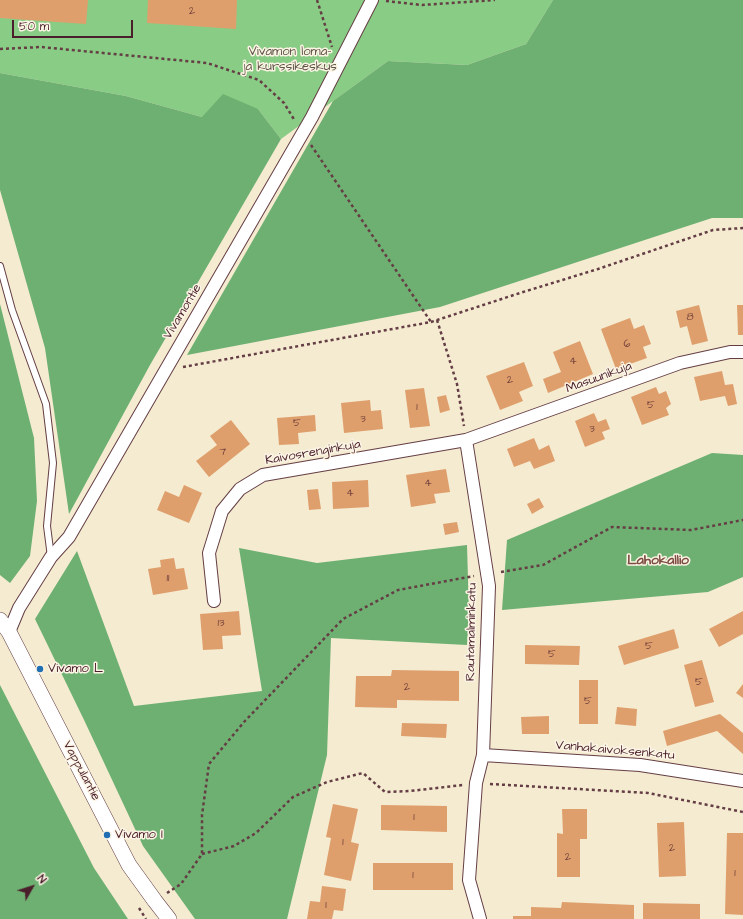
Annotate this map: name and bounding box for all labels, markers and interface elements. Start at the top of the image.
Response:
house number: 2 [189,5,195,19]
scale bar [14,12,135,38]
text: 50 m [19,18,49,35]
park label: Vivamon loma- ja kurssikeskus [243,44,337,75]
street label: Vivamontie [160,282,206,342]
house number: 8 [686,311,694,325]
house number: 6 [624,338,630,352]
house number: 4 [569,355,577,369]
street label: Masuunikuja [564,359,634,397]
house number: 2 [507,374,513,388]
house number: 5 [647,399,655,413]
house number: 1 [416,401,418,415]
house number: 3 [360,413,366,427]
house number: 5 [293,417,301,431]
house number: 3 [589,423,595,437]
street label: Kaivosrenginkuja [264,437,362,469]
house number: 7 [220,446,226,460]
house number: 4 [424,477,432,491]
house number: 4 [346,487,354,501]
district label: Lahokallio [627,553,689,569]
house number: 11 [167,572,169,586]
street label: Rautamalminkatu [463,583,481,681]
house number: 13 [217,617,225,631]
house number: 5 [645,640,653,654]
house number: 5 [548,648,556,662]
place label: Vivamo L [48,661,103,677]
marker: Vivamo L [35,664,45,674]
house number: 5 [695,676,703,690]
house number: 2 [404,681,410,695]
house number: 5 [584,695,592,709]
street label: Vanhakaivoksenkatu [555,738,675,764]
street label: Vappulantie [59,739,103,803]
house number: 1 [413,811,415,825]
place label: Vivamo I [115,827,163,843]
marker: Vivamo I [102,830,112,840]
house number: 1 [342,836,344,850]
house number: 2 [669,842,675,856]
house number: 2 [565,851,571,865]
north arrow [12,867,52,907]
house number: 1 [734,867,736,881]
house number: 1 [412,869,414,883]
text: N [34,872,50,887]
house number: 1 [325,899,327,913]

